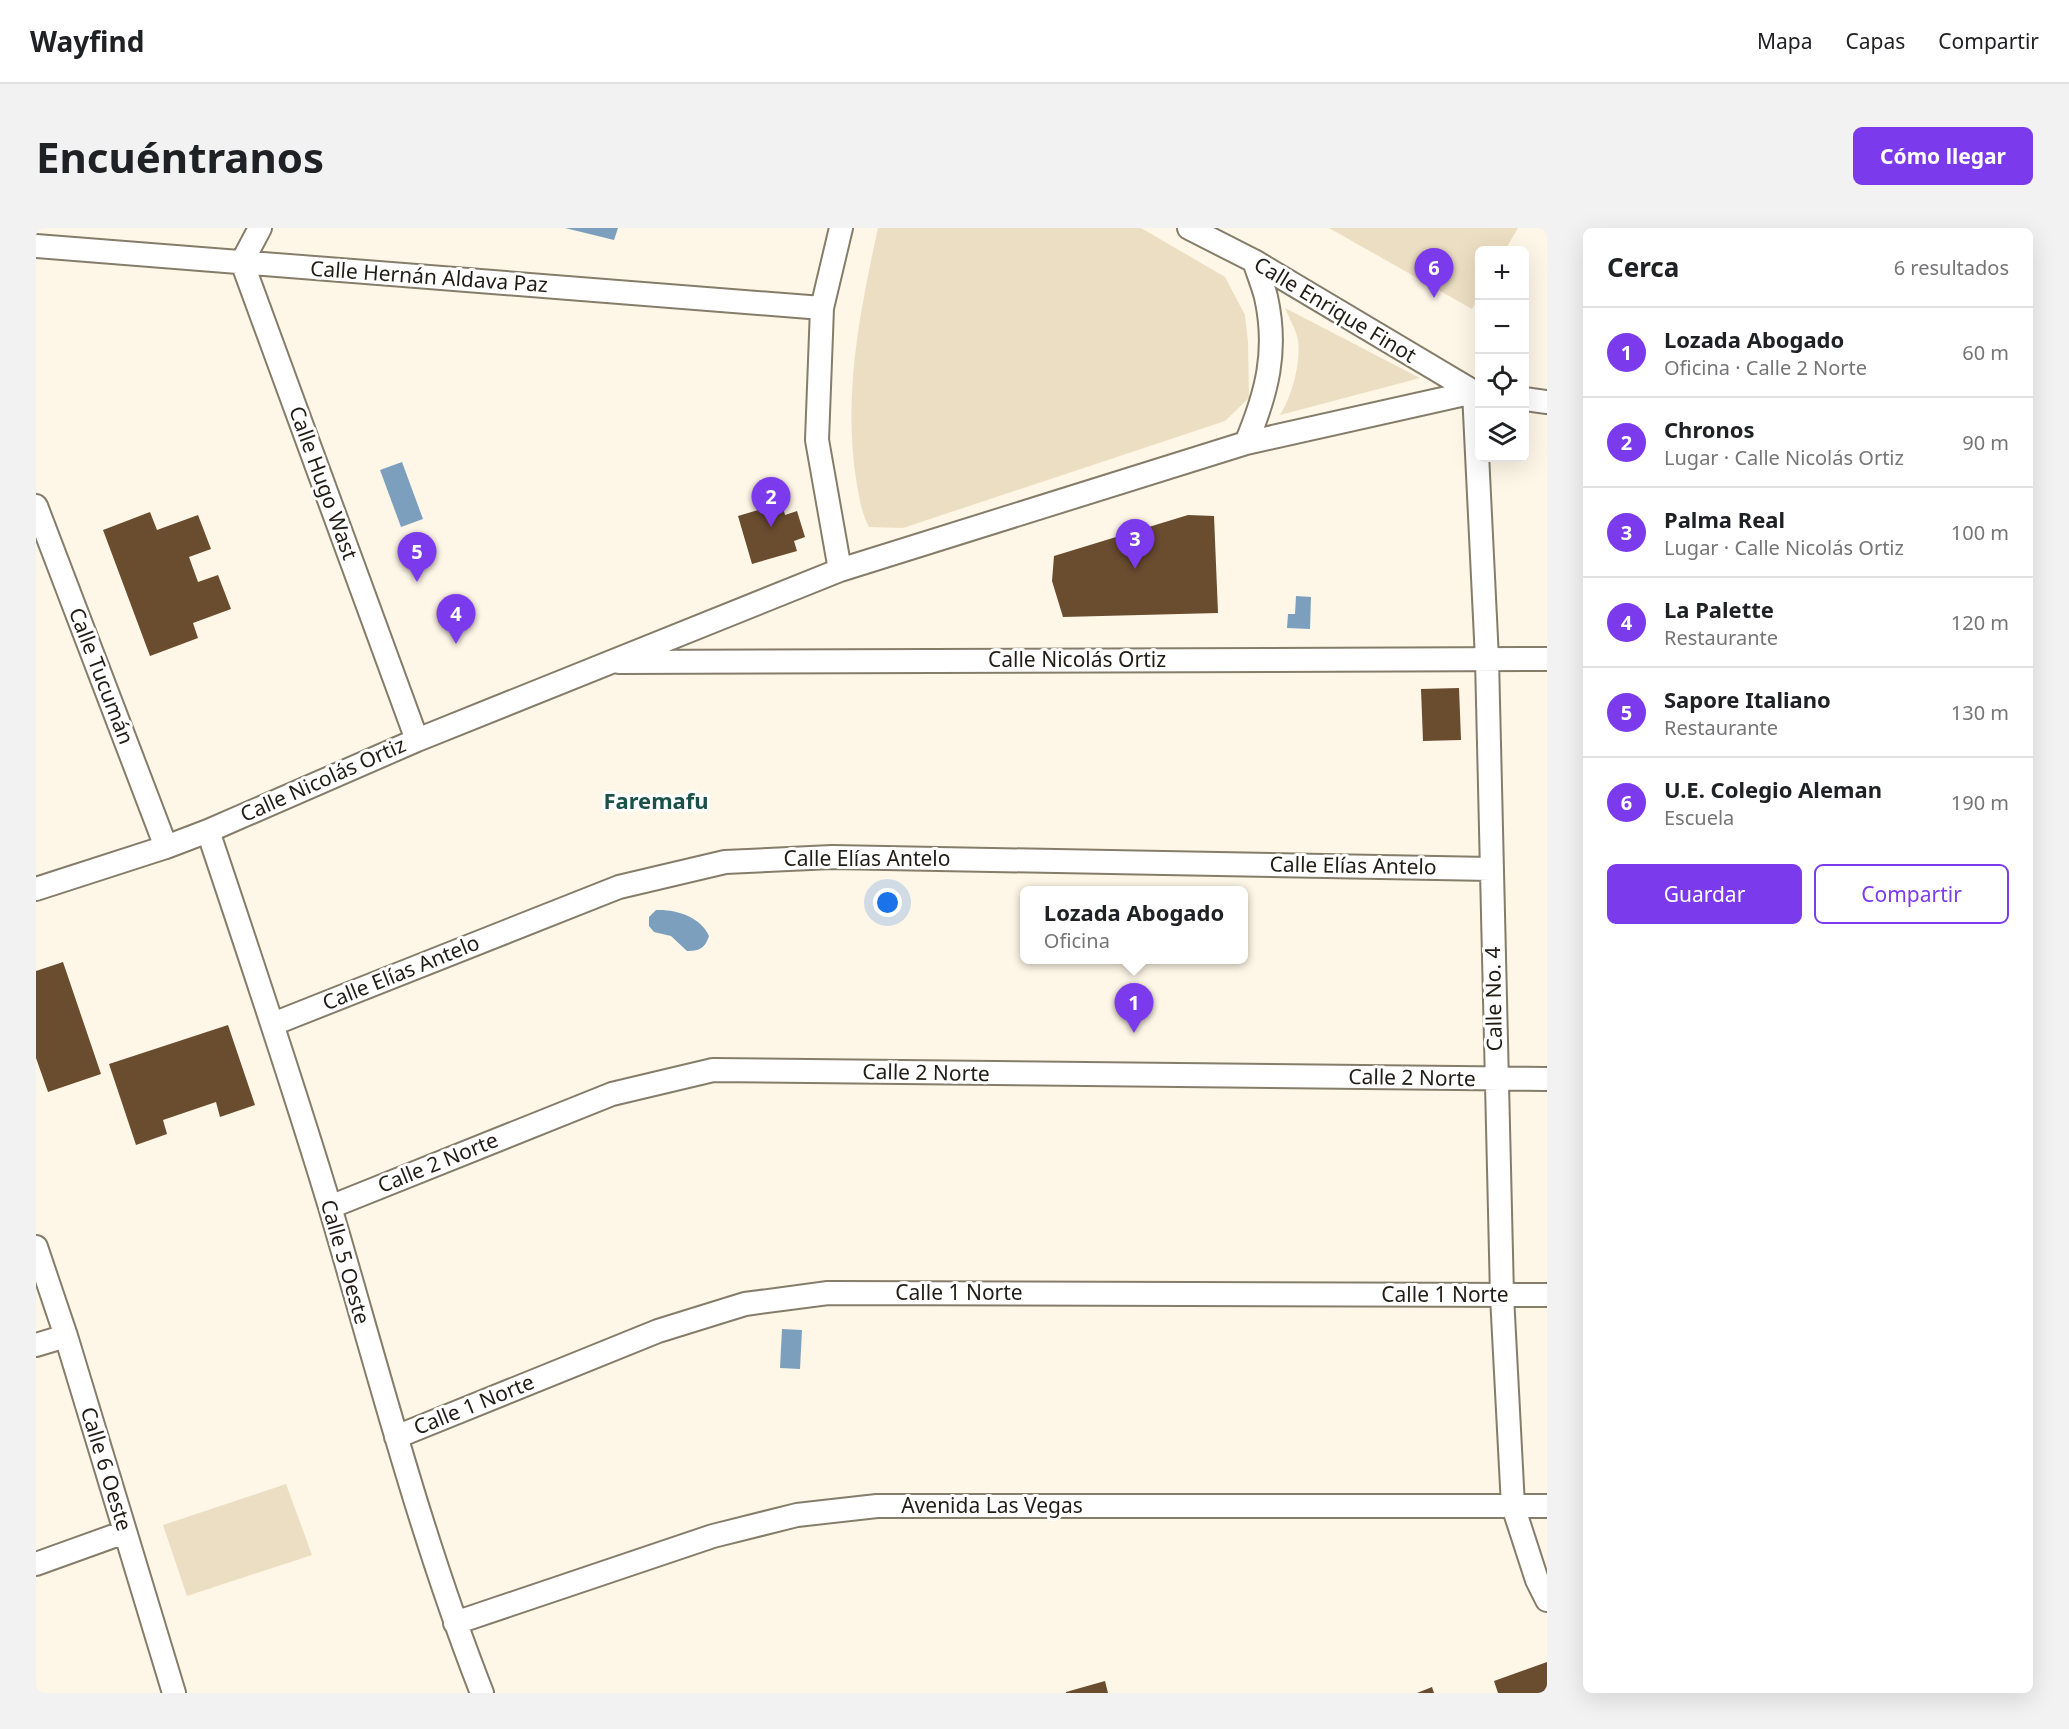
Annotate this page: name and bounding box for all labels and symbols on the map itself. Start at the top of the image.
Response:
pin: 6 [1414,248,1454,298]
street label: Calle Enrique Finot [1249,250,1422,369]
street label: Calle Hernán Aldava Paz [309,254,549,298]
street label: Calle Hugo Wast [283,402,365,564]
pin: 2 [752,478,790,527]
pin: 3 [1116,520,1154,569]
pin: 5 [398,532,436,582]
pin: 4 [436,594,476,644]
street label: Calle Tucumán [63,603,141,748]
street label: Calle Nicolás Ortiz [988,645,1166,673]
street label: Calle Nicolás Ortiz [236,730,410,828]
district label: Faremafu [603,785,709,815]
street label: Calle Elías Antelo [784,844,950,872]
street label: Calle Elías Antelo [1269,850,1437,880]
your location [873,888,902,917]
street label: Calle Elías Antelo [318,928,483,1016]
street label: Calle No. 4 [1478,946,1508,1052]
pin: 1 [1114,984,1154,1033]
street label: Calle 2 Norte [862,1057,990,1087]
street label: Calle 2 Norte [1348,1062,1476,1092]
street label: Calle 2 Norte [373,1125,502,1199]
street label: Calle 5 Oeste [315,1196,377,1327]
street label: Calle 1 Norte [895,1278,1023,1306]
street label: Calle 1 Norte [1381,1280,1509,1308]
street label: Calle 1 Norte [409,1367,538,1441]
street label: Calle 6 Oeste [75,1403,139,1534]
street label: Avenida Las Vegas [901,1491,1083,1519]

